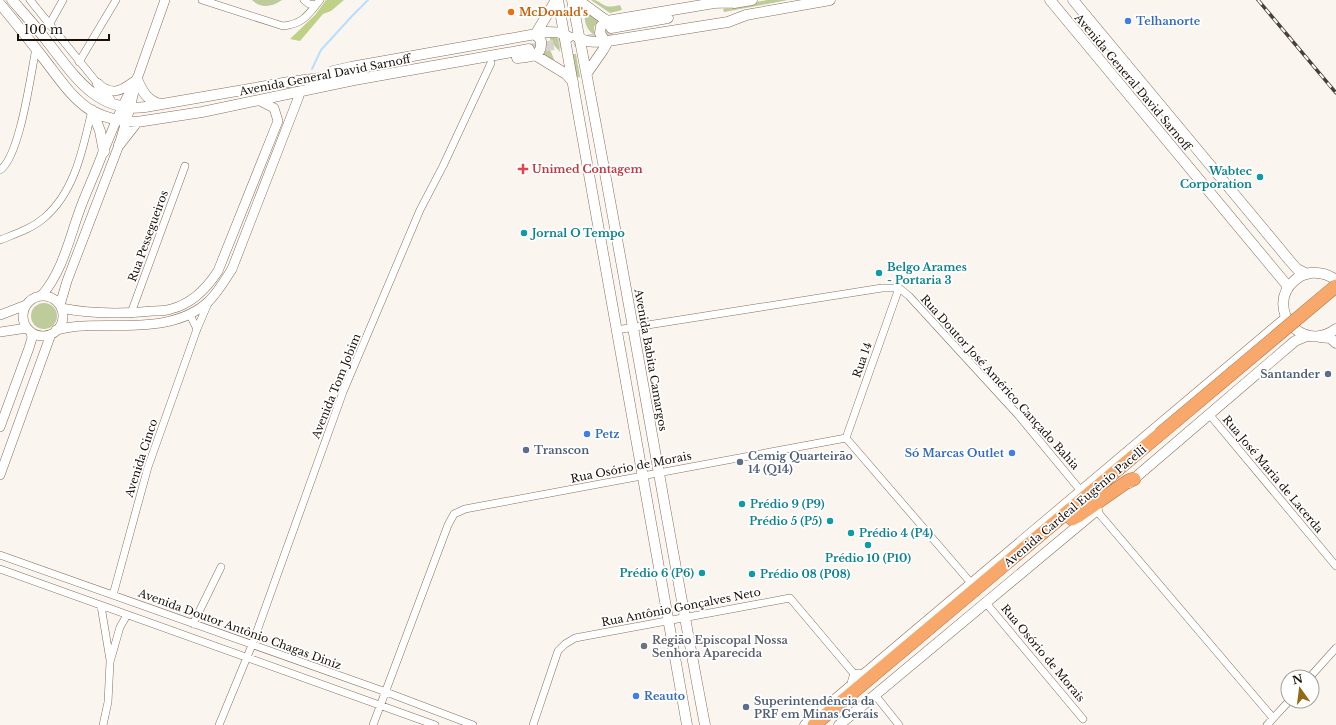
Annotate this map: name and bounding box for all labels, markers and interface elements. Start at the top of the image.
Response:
place label: McDonald's [519,5,588,19]
marker: McDonald's [506,7,516,17]
street label: Avenida General David Sarnoff [1071,10,1196,155]
place label: Telhanorte [1136,14,1201,28]
scale bar [18,16,109,42]
marker: Telhanorte [1123,16,1133,26]
text: 100 m [24,22,63,37]
street label: Avenida General David Sarnoff [237,51,414,99]
place label: Unimed Contagem [532,162,643,176]
marker: Unimed Contagem [517,163,529,175]
place label: Wabtec Corporation [1180,164,1252,191]
marker: Wabtec Corporation [1255,172,1265,182]
street label: Rua Pessegueiros [125,188,171,284]
place label: Jornal O Tempo [530,226,625,240]
marker: Jornal O Tempo [519,228,529,238]
place label: Belgo Arames - Portaria 3 [887,260,967,287]
marker: Belgo Arames - Portaria 3 [874,268,884,278]
street label: Avenida Babita Camargos [631,287,670,432]
street label: Rua Doutor José Américo Cançado Bahia [918,292,1083,473]
street label: Avenida Tom Jobim [308,331,364,441]
street label: Rua 14 [849,340,875,380]
place label: Santander [1260,367,1321,381]
marker: Santander [1323,369,1333,379]
street label: Rua José Maria de Lacerda [1220,412,1327,536]
street label: Avenida Cinco [121,417,160,500]
place label: Petz [595,427,620,441]
marker: Petz [582,429,592,439]
street label: Avenida Cardeal Eugênio Pacelli [1000,442,1149,570]
place label: Transcon [534,443,589,457]
marker: Transcon [521,445,531,455]
place label: Só Marcas Outlet [905,446,1005,460]
street label: Rua Osório de Morais [569,448,693,486]
marker: Só Marcas Outlet [1007,448,1017,458]
place label: Cemig Quarteirão 14 (Q14) [748,449,853,476]
marker: Cemig Quarteirão 14 (Q14) [735,457,745,467]
place label: Prédio 9 (P9) [750,497,825,511]
marker: Prédio 9 (P9) [737,499,747,509]
place label: Prédio 5 (P5) [749,514,822,528]
marker: Prédio 5 (P5) [825,516,835,526]
place label: Prédio 4 (P4) [859,526,933,540]
marker: Prédio 4 (P4) [846,528,856,538]
marker: Prédio 10 (P10) [863,540,873,550]
place label: Prédio 10 (P10) [825,551,911,565]
place label: Prédio 6 (P6) [619,566,694,580]
place label: Prédio 08 (P08) [760,567,851,581]
marker: Prédio 6 (P6) [697,568,707,578]
marker: Prédio 08 (P08) [747,569,757,579]
street label: Avenida Doutor Antônio Chagas Diniz [136,585,344,672]
street label: Rua Antônio Gonçalves Neto [600,585,762,629]
street label: Rua Osório de Morais [998,601,1088,705]
place label: Região Episcopal Nossa Senhora Aparecida [652,633,789,660]
marker: Região Episcopal Nossa Senhora Aparecida [639,641,649,651]
north arrow [1280,669,1320,709]
text: N [1291,671,1305,687]
place label: Reauto [644,689,685,703]
marker: Reauto [631,691,641,701]
place label: Superintendência da PRF em Minas Gerais [754,694,878,721]
marker: Superintendência da PRF em Minas Gerais [741,702,751,712]

